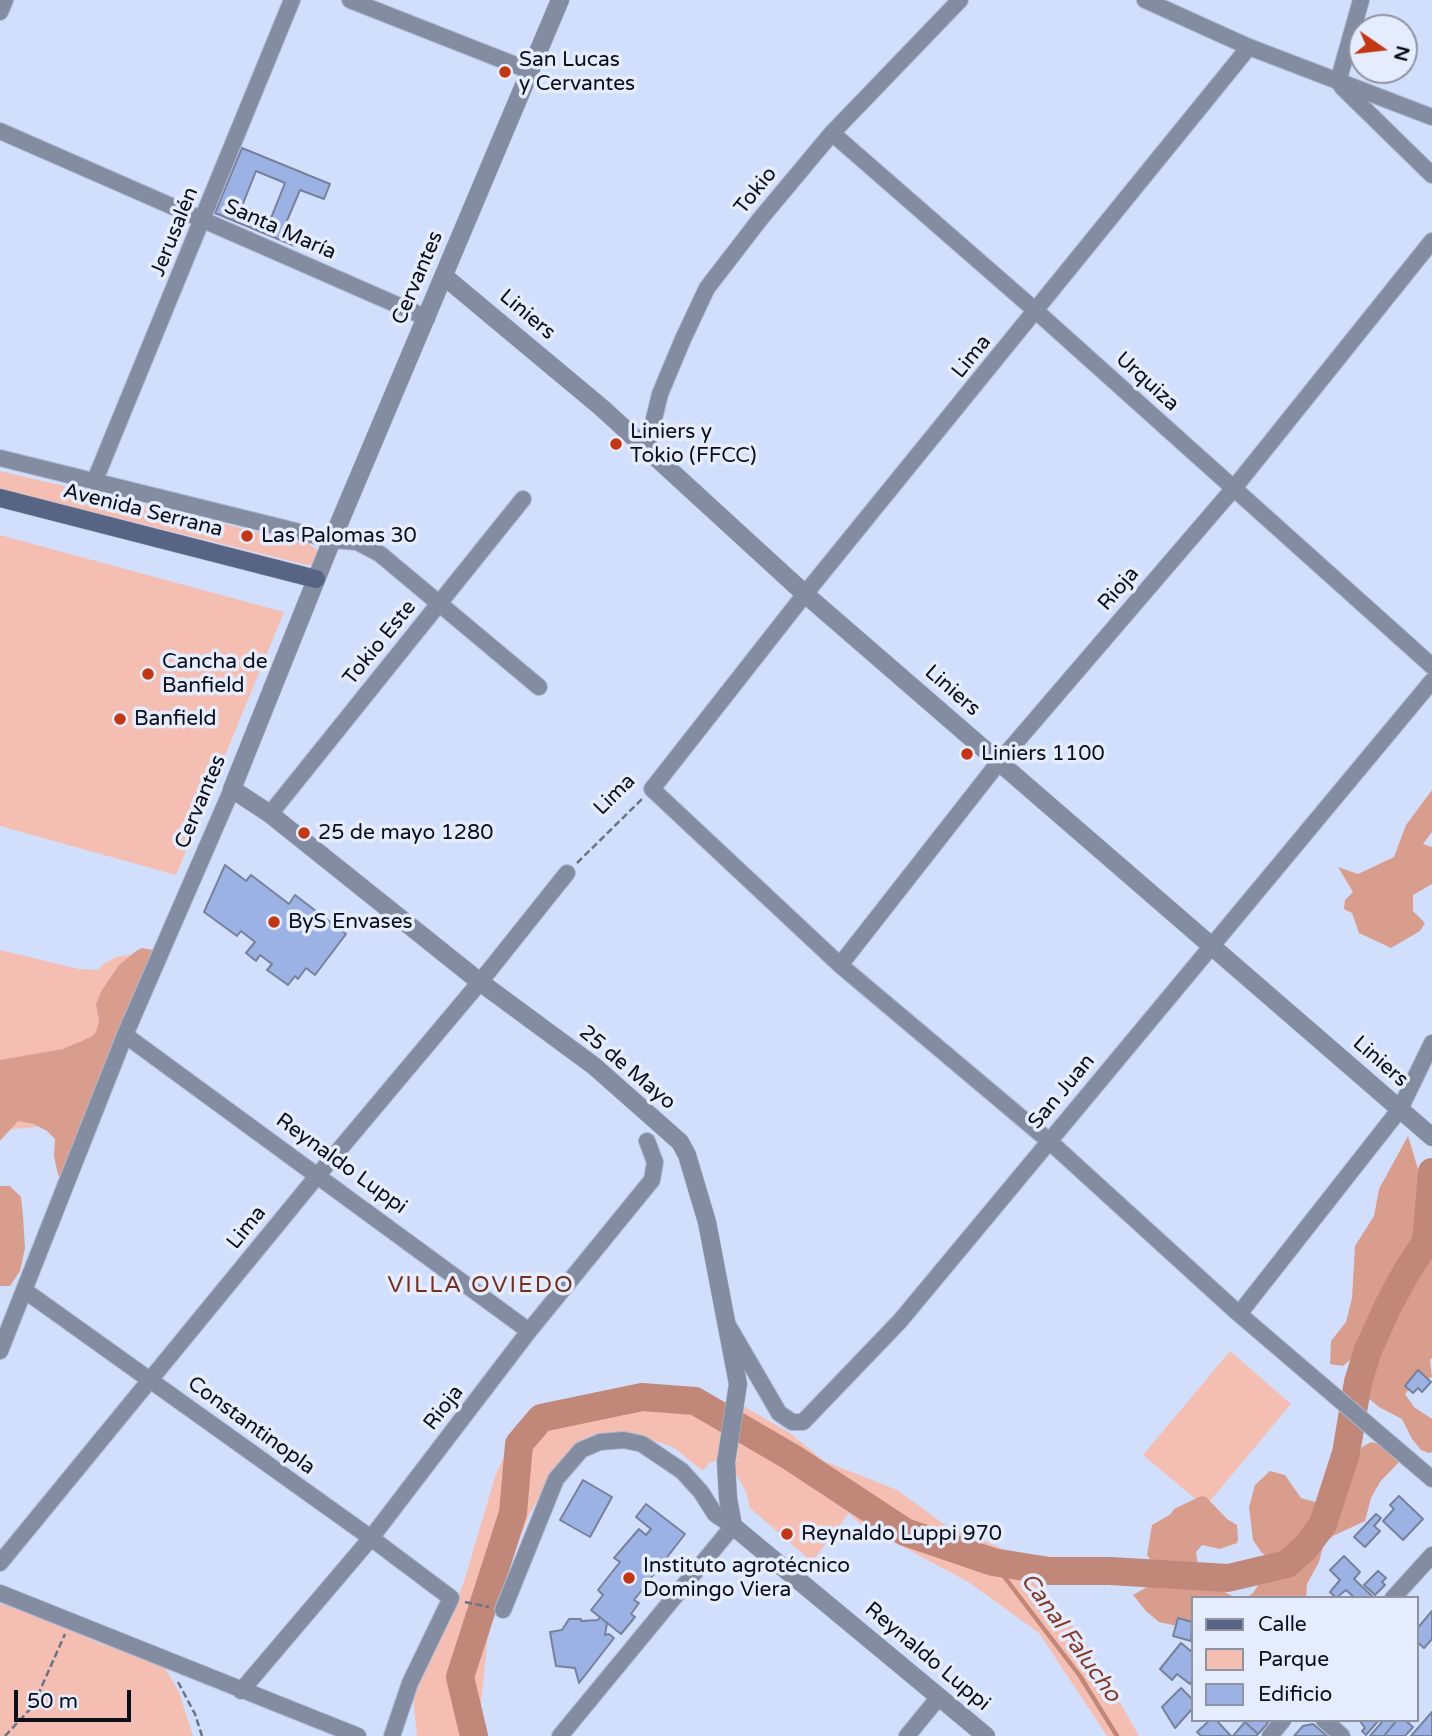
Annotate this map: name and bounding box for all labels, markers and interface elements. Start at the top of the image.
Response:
north arrow [1348,14,1418,84]
text: N [1389,44,1414,64]
place label: San Lucas y Cervantes [519,47,635,97]
marker: San Lucas y Cervantes [497,64,513,80]
street label: Tokio [729,162,783,220]
street label: Jerusalén [146,184,204,280]
street label: Santa María [220,194,340,266]
street label: Cervantes [387,227,449,329]
street label: Liniers [494,284,560,346]
street label: Lima [947,330,997,384]
street label: Urquiza [1110,347,1184,417]
place label: Liniers y Tokio (FFCC) [630,419,756,469]
marker: Liniers y Tokio (FFCC) [608,436,624,452]
street label: Avenida Serrana [61,479,225,543]
place label: Las Palomas 30 [261,523,417,549]
marker: Las Palomas 30 [239,528,255,544]
street label: Rioja [1093,562,1145,616]
street label: Tokio Este [338,595,422,691]
place label: Cancha de Banfield [162,649,268,699]
street label: Liniers [919,660,985,722]
marker: Cancha de Banfield [140,666,156,682]
place label: Banfield [134,706,217,732]
marker: Banfield [112,711,128,727]
place label: Liniers 1100 [981,741,1105,767]
marker: Liniers 1100 [959,746,975,762]
street label: Cervantes [170,751,232,853]
street label: Lima [589,769,641,821]
place label: 25 de mayo 1280 [318,820,493,846]
marker: 25 de mayo 1280 [296,825,312,841]
place label: ByS Envases [288,909,413,935]
marker: ByS Envases [266,914,282,930]
street label: 25 de Mayo [574,1020,680,1116]
street label: Liniers [1347,1031,1413,1093]
street label: San Juan [1023,1049,1101,1135]
street label: Reynaldo Luppi [271,1108,411,1220]
street label: Lima [222,1201,272,1255]
district label: VILLA OVIEDO [389,1272,573,1300]
street label: Constantinopla [182,1371,320,1481]
street label: Rioja [419,1381,469,1435]
place label: Reynaldo Luppi 970 [801,1521,1002,1547]
marker: Reynaldo Luppi 970 [779,1526,795,1542]
place label: Instituto agrotécnico Domingo Viera [643,1553,850,1603]
water label: Canal Falucho [1014,1568,1126,1708]
marker: Instituto agrotécnico Domingo Viera [621,1570,637,1586]
legend [1190,1596,1418,1722]
street label: Reynaldo Luppi [859,1597,995,1717]
text: Calle [1258,1612,1307,1637]
text: Parque [1258,1647,1329,1672]
scale bar [18,1676,135,1720]
text: Edificio [1258,1682,1332,1707]
text: 50 m [27,1689,78,1714]

